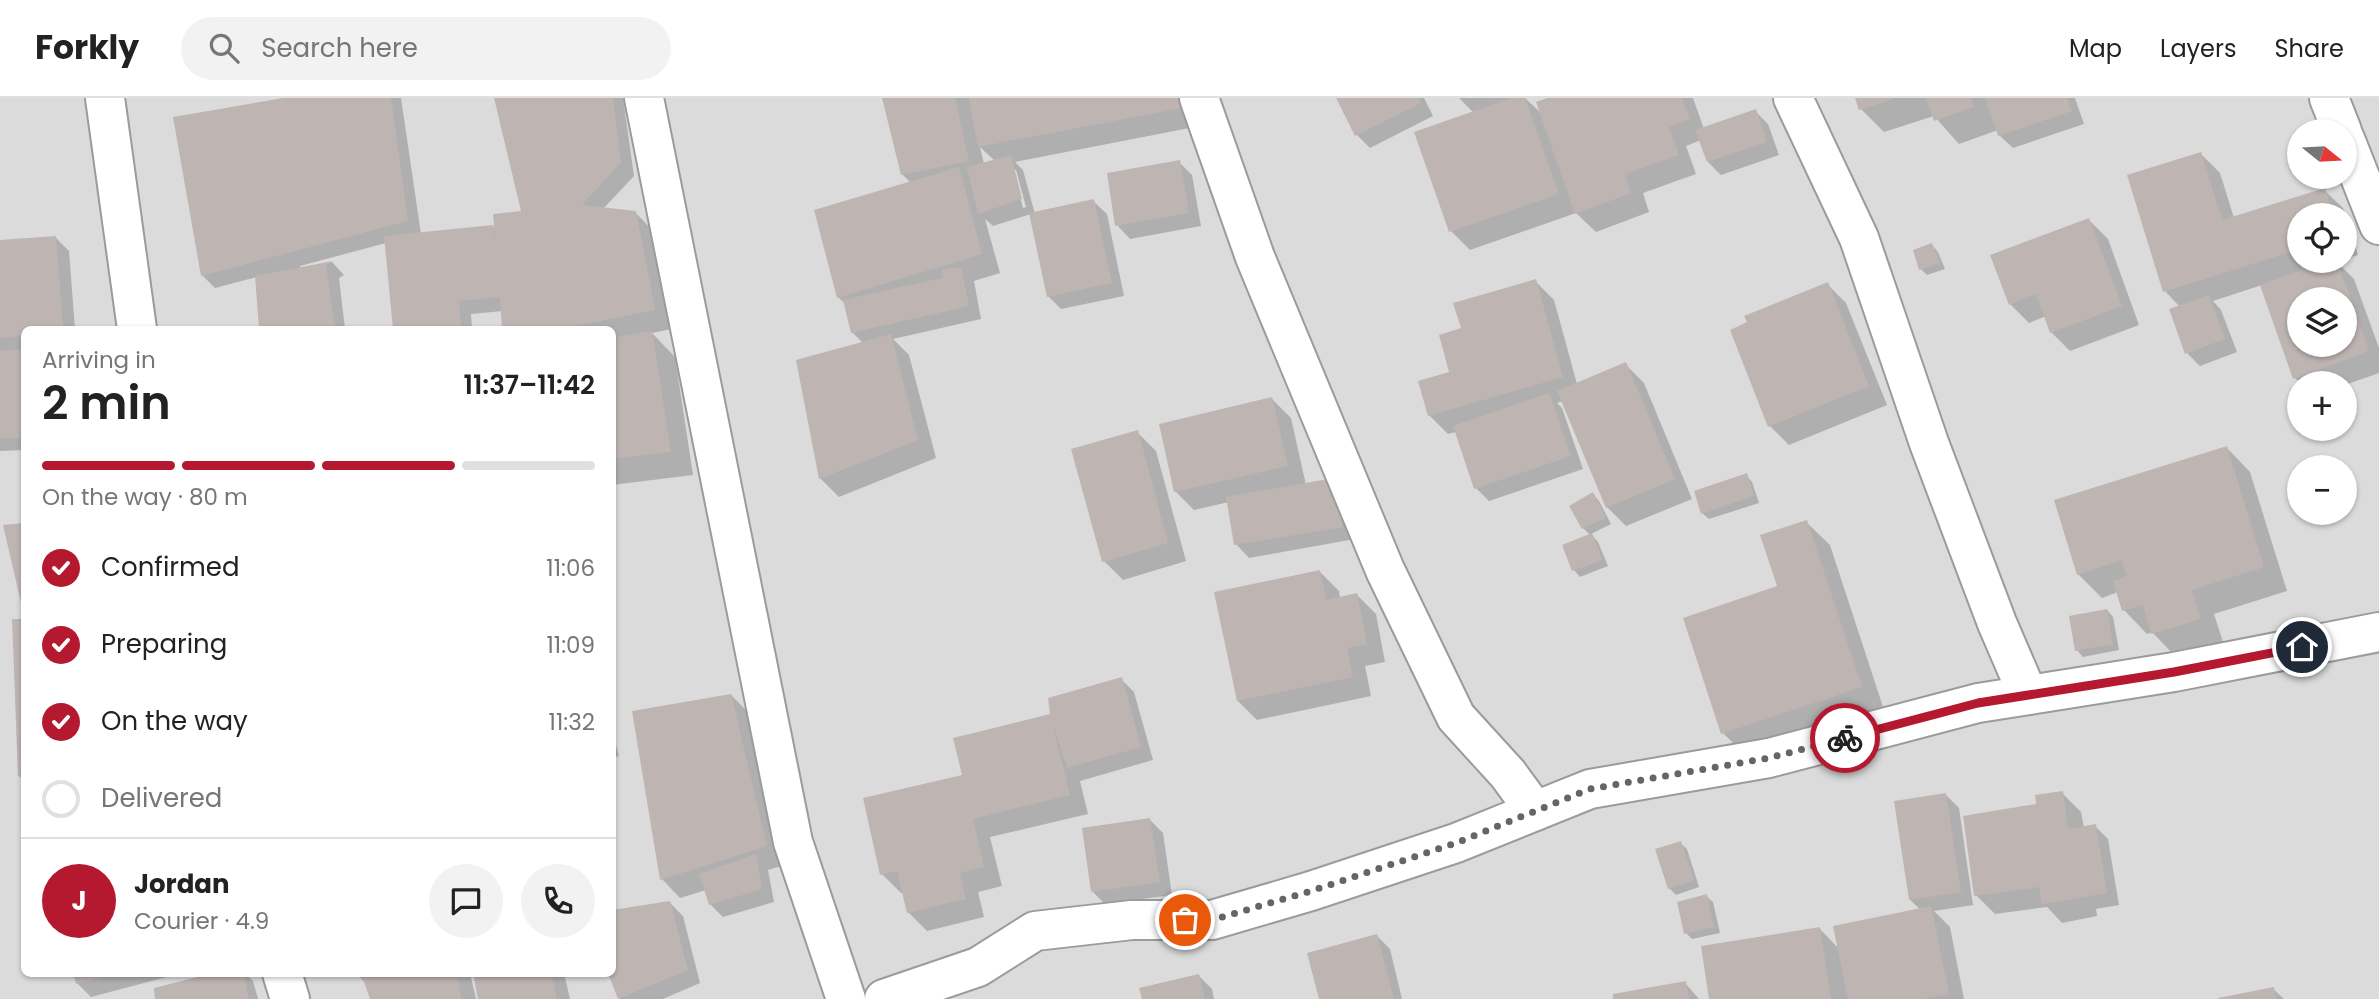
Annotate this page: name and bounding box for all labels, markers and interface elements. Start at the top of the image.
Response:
search box [181,17,671,80]
text: Forkly [35,24,139,71]
icon: search [205,29,243,67]
text: Search here [261,30,418,66]
text: Map [2069,32,2122,65]
text: Layers [2160,32,2236,65]
text: Share [2274,32,2344,65]
north arrow [2287,119,2357,189]
map controls [2287,119,2357,525]
button: locate [2287,203,2357,273]
button: layers [2287,287,2357,357]
text: Arriving in [42,344,156,376]
text: 11:37–11:42 [463,367,595,403]
text: 2 min [42,371,171,435]
button: + [2287,371,2357,441]
button: − [2287,455,2357,525]
text: On the way · 80 m [42,481,248,513]
icon: check [42,549,80,587]
text: Confirmed [101,549,239,585]
text: 11:06 [546,552,595,584]
pin [2272,617,2332,677]
icon: check [42,626,80,664]
text: Preparing [101,626,227,662]
icon: home [2283,628,2321,666]
text: 11:09 [546,629,595,661]
icon: check [42,703,80,741]
text: On the way [101,703,248,739]
courier [1810,703,1880,773]
text: 11:32 [549,706,595,738]
icon: bike [1826,719,1864,757]
text: Delivered [101,780,222,816]
button: chat [429,864,503,938]
button: phone [521,864,595,938]
text: Jordan [134,866,230,902]
text: J [71,883,87,919]
pin [1155,890,1215,950]
icon: bag [1166,901,1204,939]
text: Courier · 4.9 [134,905,269,937]

